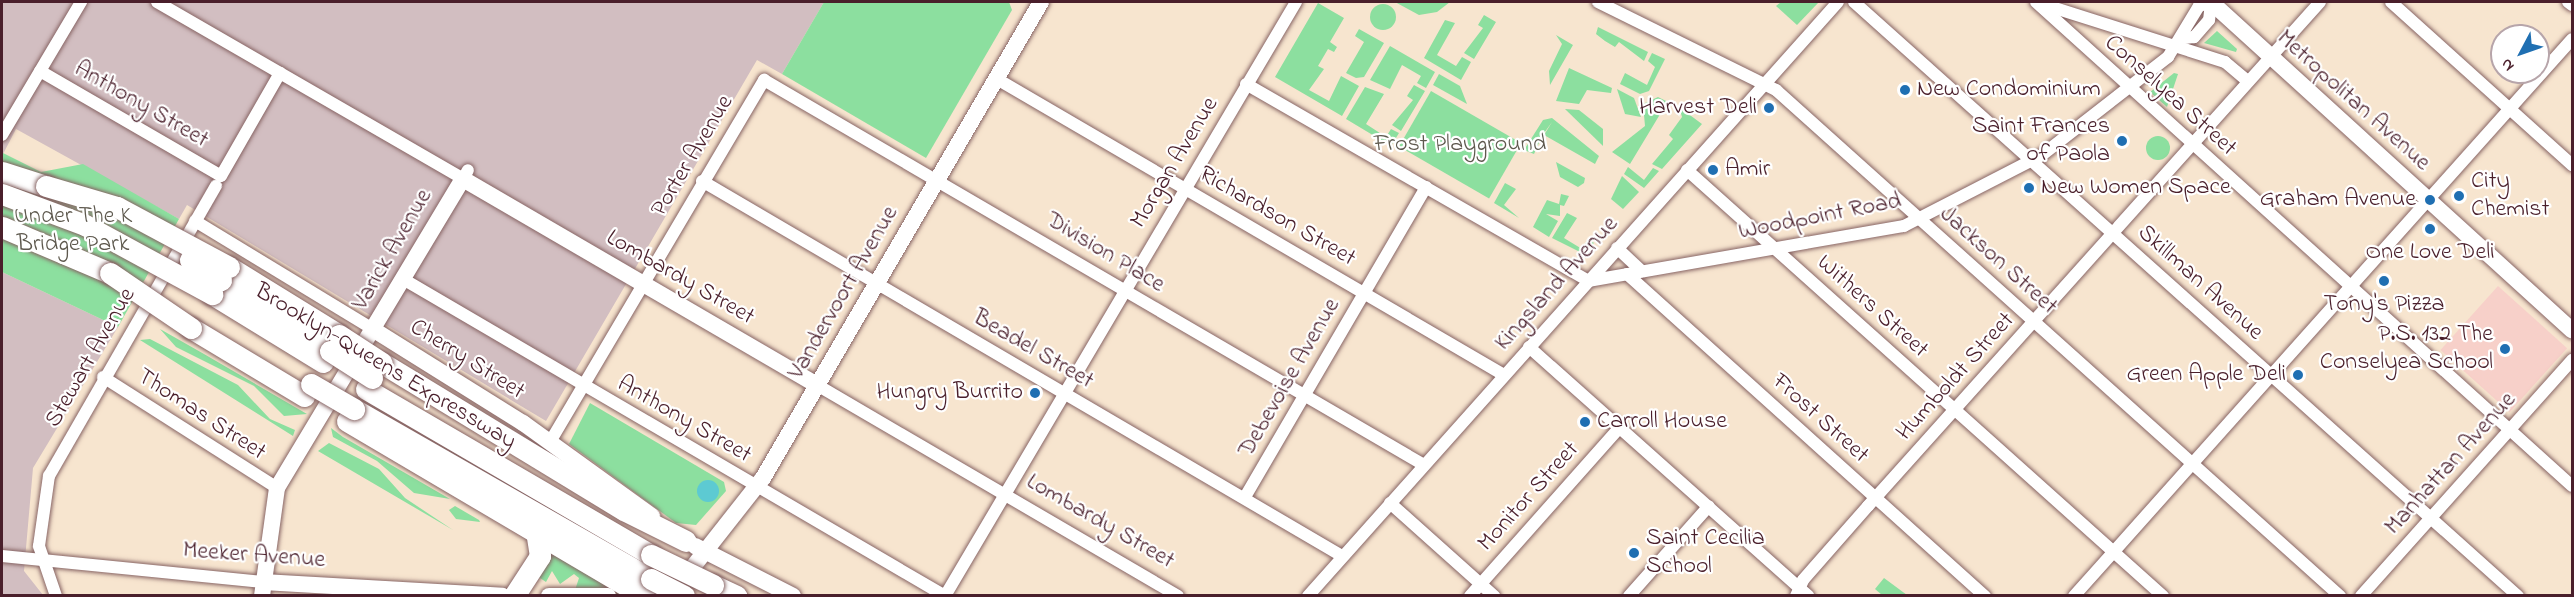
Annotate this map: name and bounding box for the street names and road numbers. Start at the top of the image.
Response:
street label: Metropolitan Avenue [2270,24,2436,178]
street label: Conselyea Street [2098,29,2242,163]
street label: Anthony Street [69,55,213,155]
street label: Porter Avenue [646,90,740,222]
street label: Morgan Avenue [1125,92,1225,234]
street label: Richardson Street [1193,160,1361,274]
street label: Varick Avenue [347,184,439,316]
street label: Woodpoint Road [1736,187,1904,247]
street label: Jackson Street [1933,200,2063,322]
street label: Vandervoort Avenue [783,201,905,385]
street label: Division Place [1040,206,1170,300]
street label: Kingsland Avenue [1489,211,1625,357]
street label: Skillman Avenue [2131,219,2269,347]
street label: Lombardy Street [601,224,759,332]
street label: Withers Street [1810,249,1934,365]
street label: Brooklyn-Queens Expressway [249,277,521,457]
street label: Stewart Avenue [39,283,143,433]
street label: Debevoise Avenue [1233,293,1347,463]
street label: Beadel Street [968,304,1098,396]
street label: Humboldt Street [1891,307,2021,447]
street label: Cherry Street [404,313,530,407]
street label: Thomas Street [131,363,271,467]
street label: Frost Street [1766,368,1874,470]
street label: Anthony Street [612,370,756,470]
street label: Manhattan Avenue [2379,387,2523,541]
street label: Monitor Street [1472,436,1586,558]
street label: Lombardy Street [1021,468,1179,576]
street label: Meeker Avenue [182,537,326,575]

